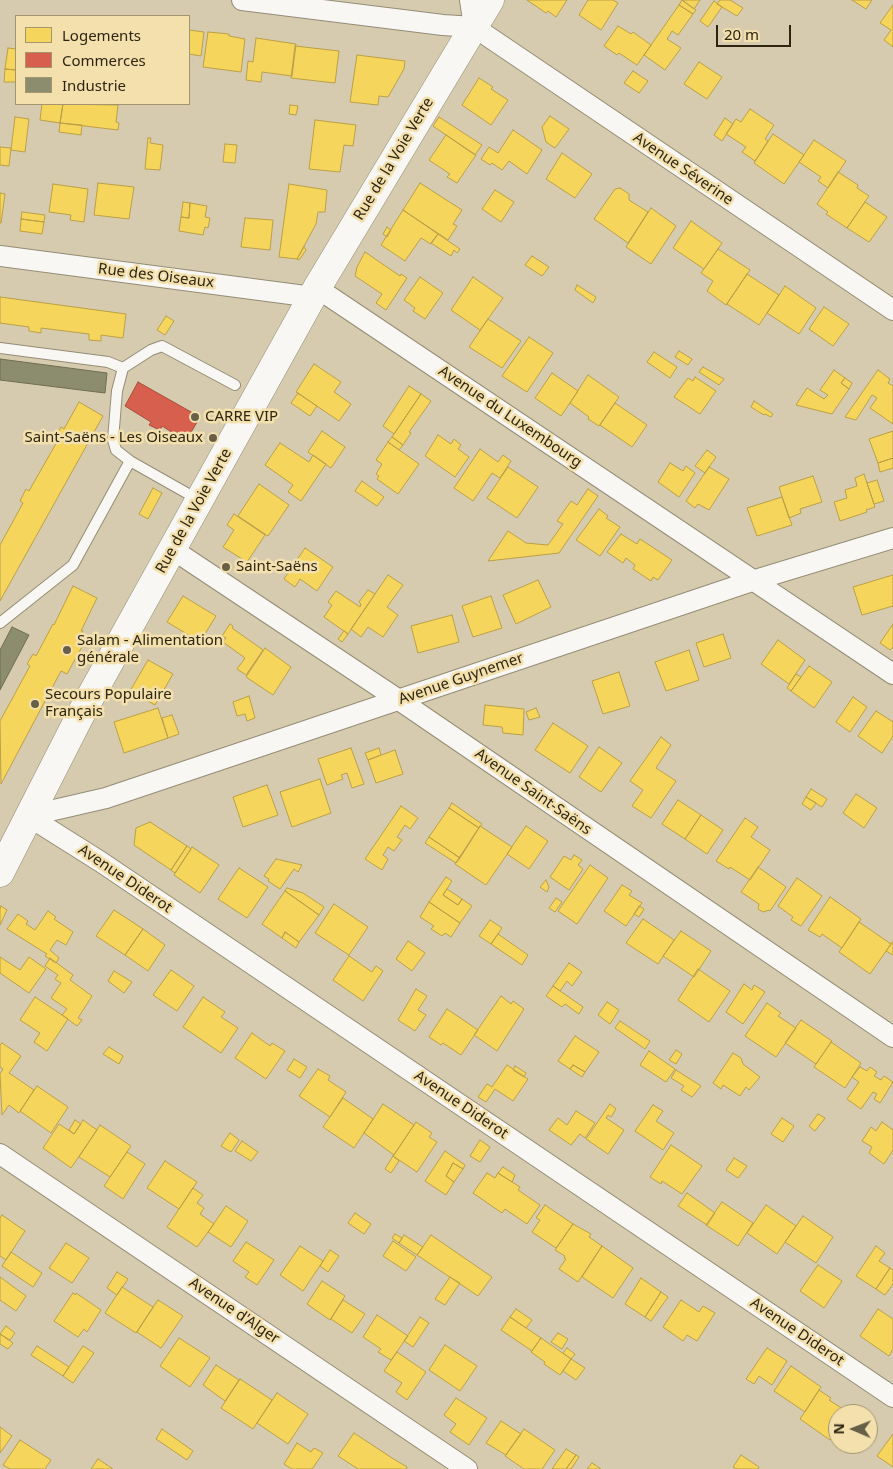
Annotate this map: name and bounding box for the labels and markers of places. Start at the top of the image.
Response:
place label: CARRE VIP [205,408,278,426]
marker: CARRE VIP [189,411,201,423]
place label: Saint-Saëns - Les Oiseaux [25,429,203,447]
marker: Saint-Saëns - Les Oiseaux [207,432,219,444]
place label: Saint-Saëns [236,558,318,576]
marker: Saint-Saëns [220,561,232,573]
place label: Salam - Alimentation générale [77,632,223,667]
marker: Salam - Alimentation générale [61,644,73,656]
place label: Secours Populaire Français [45,686,172,721]
marker: Secours Populaire Français [29,698,41,710]

